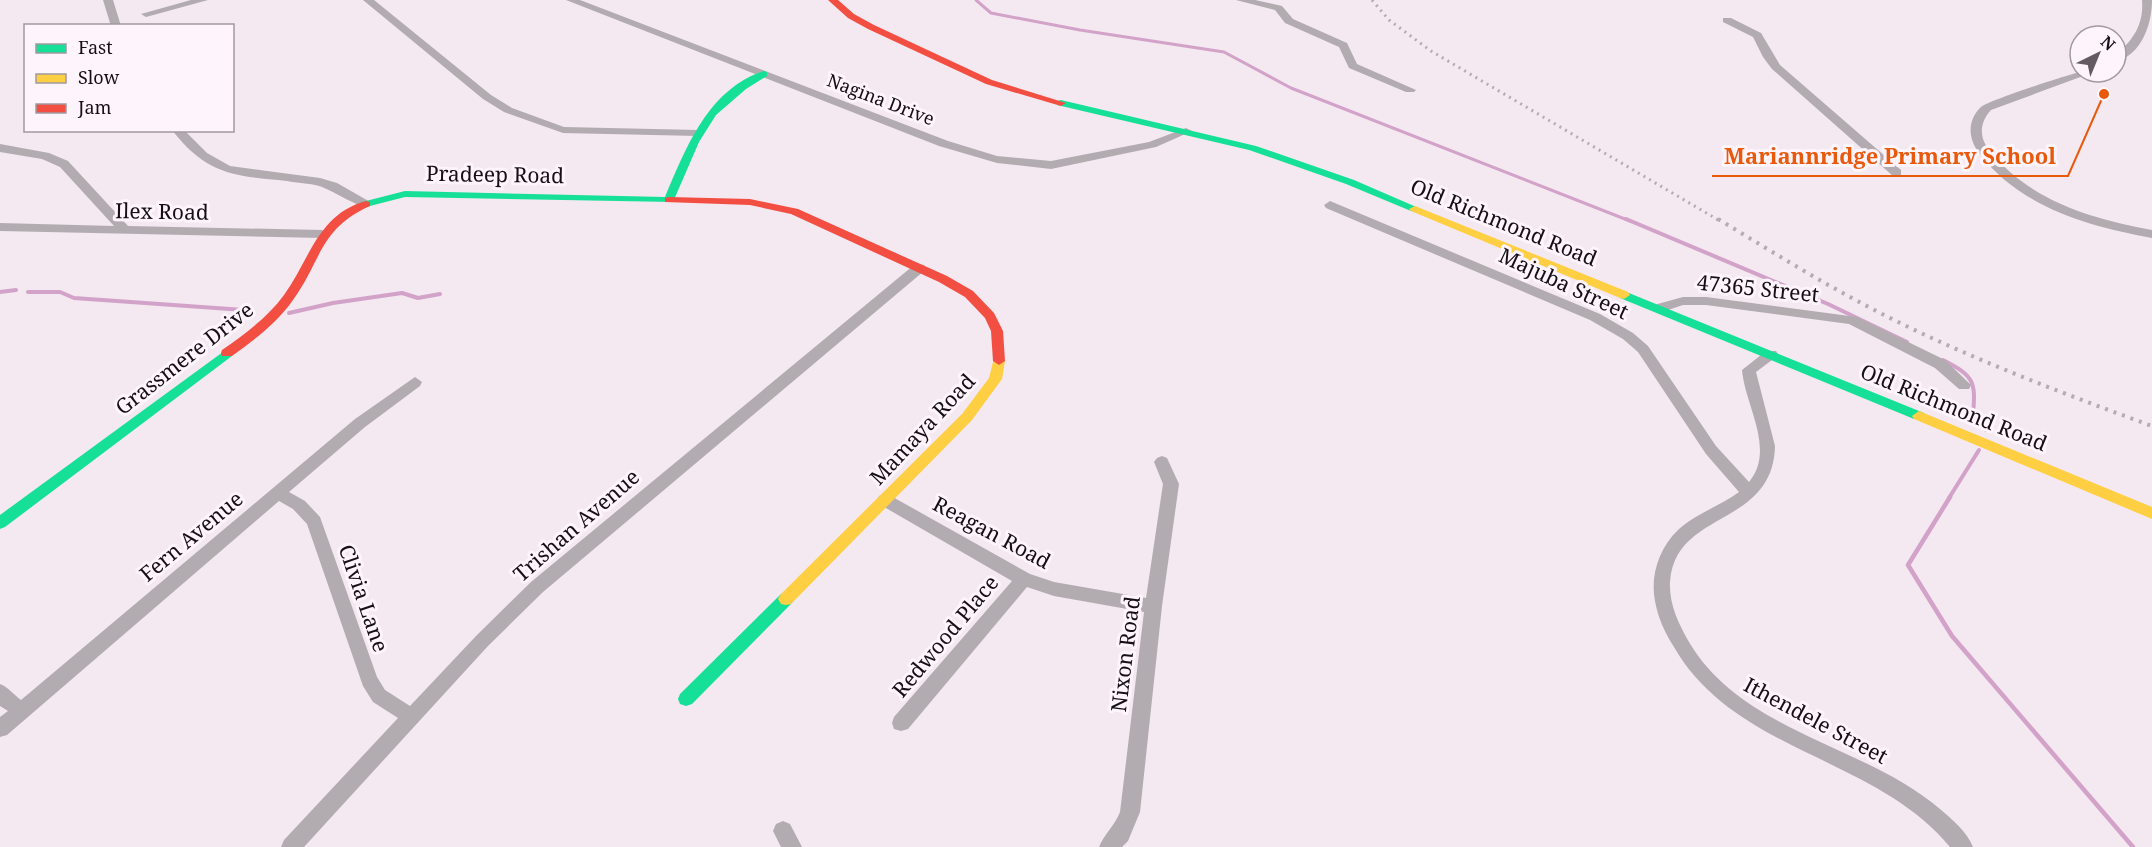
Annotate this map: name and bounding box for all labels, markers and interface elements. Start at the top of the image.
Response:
legend [24,24,234,132]
north arrow [2068,24,2128,84]
text: N [2096,31,2121,56]
text: Fast [78,35,113,59]
text: Slow [78,65,120,89]
street label: Nagina Drive [824,68,938,130]
text: Jam [77,95,112,119]
callout: Mariannridge Primary School [1712,136,2068,176]
text: Mariannridge Primary School [1724,140,2056,170]
street label: Pradeep Road [426,159,564,189]
street label: Old Richmond Road [1406,172,1602,272]
street label: Ilex Road [115,196,209,226]
street label: Majuba Street [1495,241,1633,325]
street label: 47365 Street [1696,268,1820,308]
street label: Grassmere Drive [109,295,259,421]
street label: Old Richmond Road [1856,357,2052,457]
street label: Mamaya Road [863,367,981,491]
street label: Trishan Avenue [507,463,645,587]
street label: Fern Avenue [133,485,249,587]
street label: Reagan Road [928,489,1056,575]
street label: Clivia Lane [333,541,395,655]
street label: Redwood Place [886,569,1004,703]
street label: Nixon Road [1104,594,1146,714]
street label: Ithendele Street [1739,670,1893,770]

